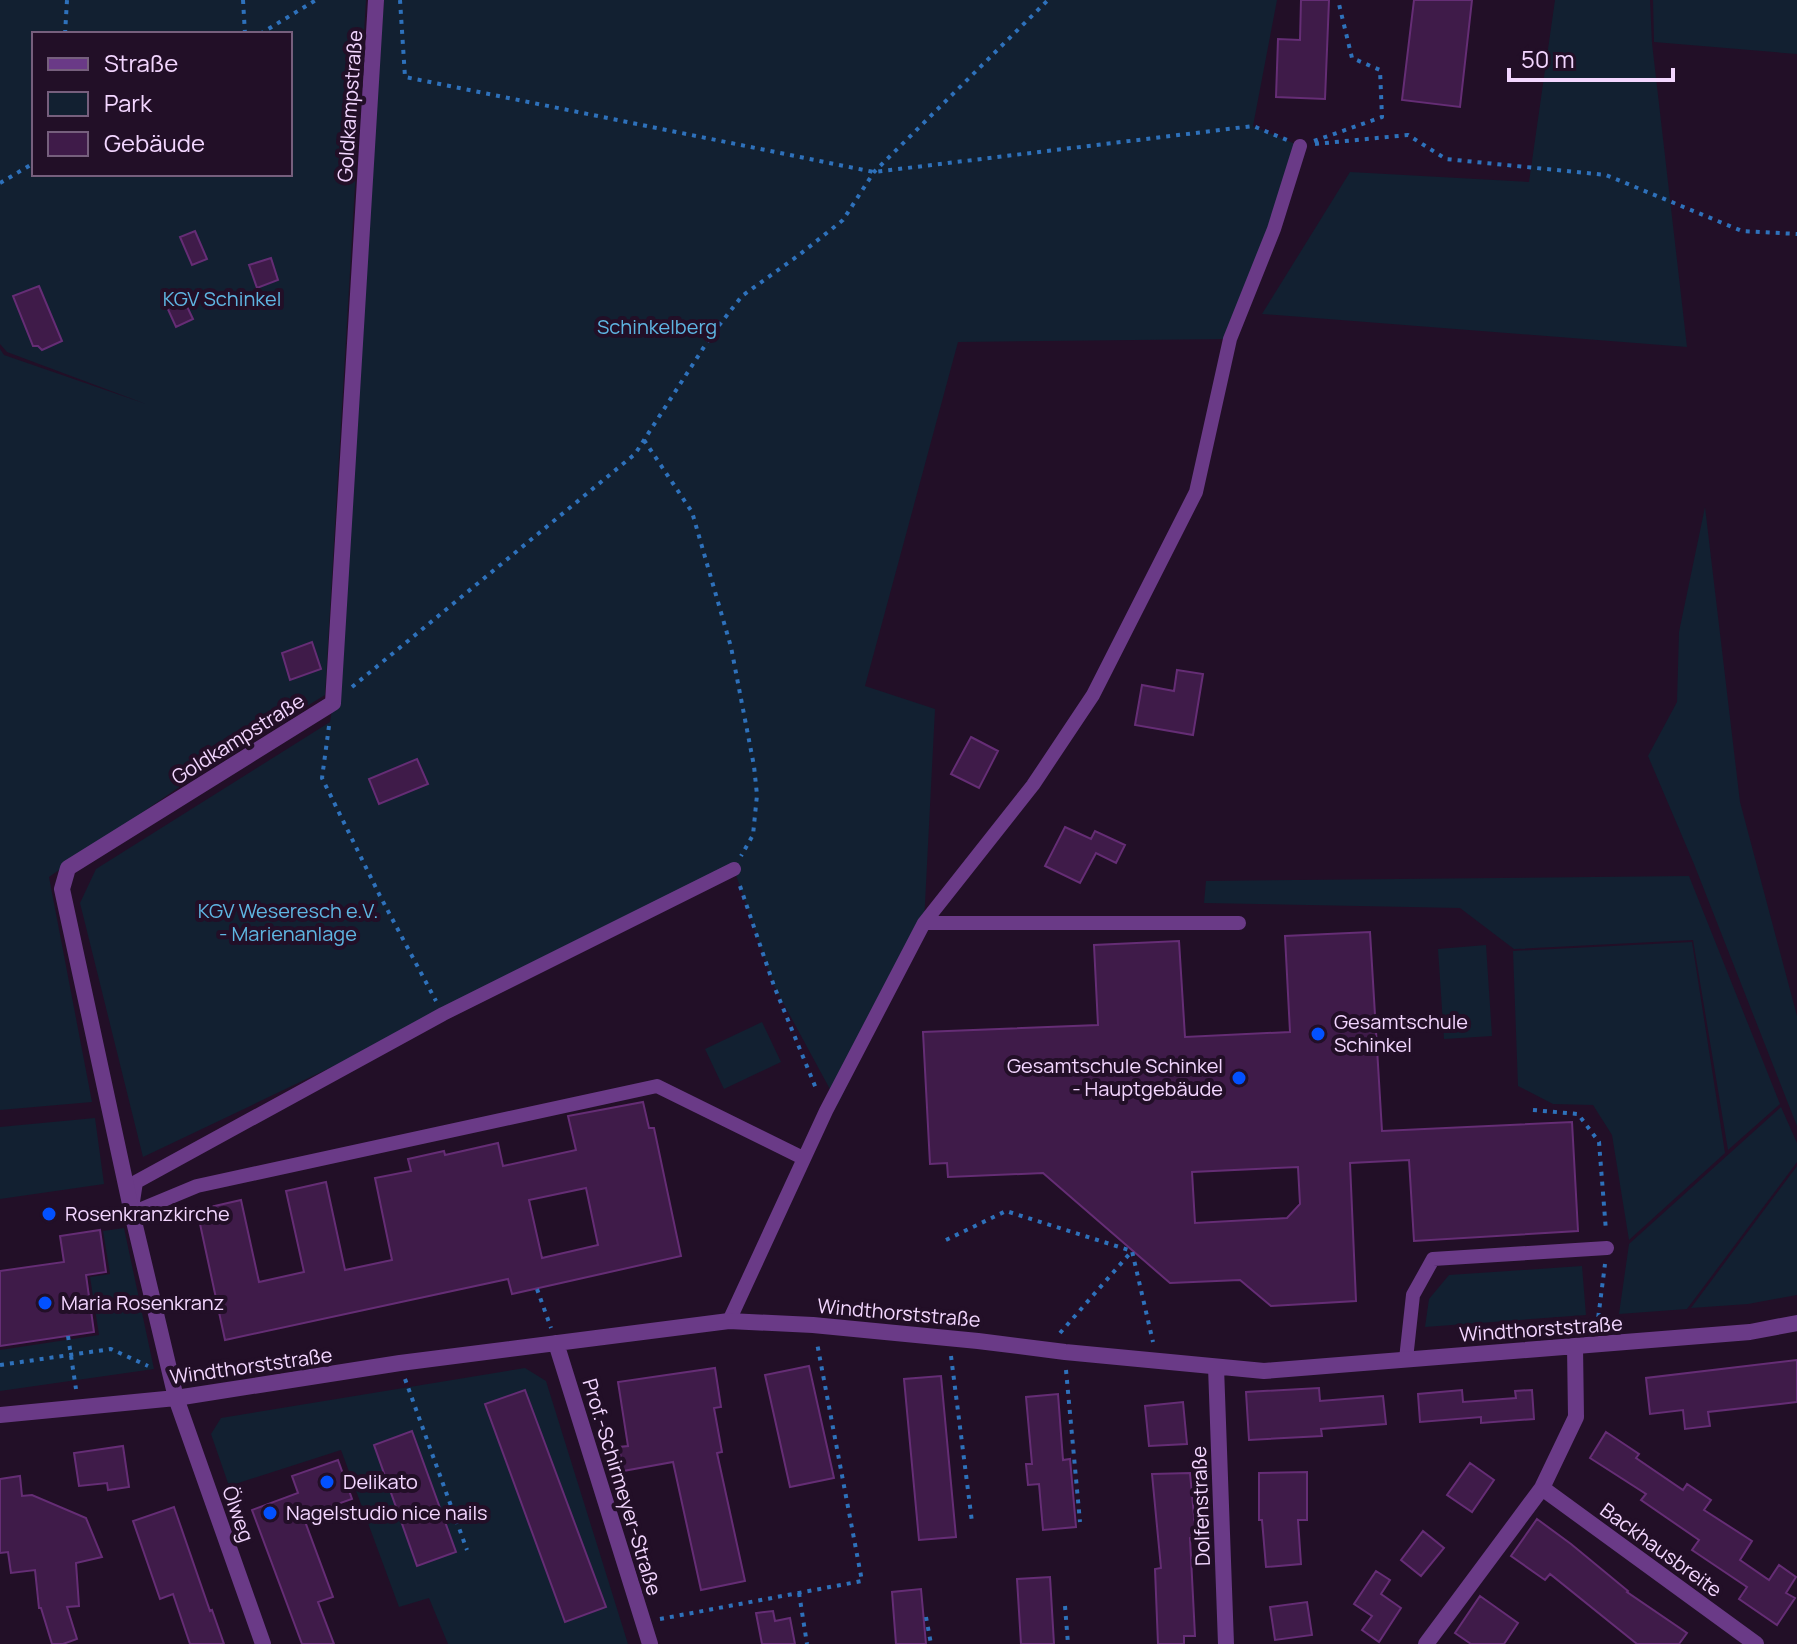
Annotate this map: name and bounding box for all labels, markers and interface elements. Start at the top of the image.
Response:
street label: Goldkampstraße [331,29,368,183]
legend [32,32,292,176]
scale bar [1509,32,1673,82]
text: 50 m [1521,42,1575,75]
text: Straße [104,46,178,79]
text: Park [104,86,153,119]
text: Gebäude [104,126,205,159]
park label: KGV Schinkel [163,285,281,312]
park label: Schinkelberg [597,313,717,340]
street label: Goldkampstraße [166,687,309,790]
park label: KGV Weseresch e.V. - Marienanlage [198,897,378,947]
place label: Gesamtschule Schinkel [1334,1008,1468,1058]
marker: Gesamtschule Schinkel [1309,1025,1327,1043]
place label: Gesamtschule Schinkel - Hauptgebäude [1007,1052,1223,1102]
marker: Gesamtschule Schinkel - Hauptgebäude [1230,1069,1248,1087]
place label: Rosenkranzkirche [65,1200,230,1227]
marker: Rosenkranzkirche [40,1205,58,1223]
place label: Maria Rosenkranz [61,1289,224,1316]
street label: Windthorststraße [816,1292,982,1333]
marker: Maria Rosenkranz [36,1294,54,1312]
street label: Windthorststraße [1458,1309,1624,1348]
street label: Windthorststraße [168,1341,334,1390]
street label: Prof.-Schirmeyer-Straße [577,1375,668,1599]
street label: Dolfenstraße [1185,1446,1216,1566]
place label: Delikato [343,1468,418,1495]
marker: Delikato [318,1473,336,1491]
street label: Ölweg [216,1482,261,1545]
street label: Backhausbreite [1595,1496,1728,1603]
place label: Nagelstudio nice nails [286,1499,488,1526]
marker: Nagelstudio nice nails [261,1504,279,1522]

